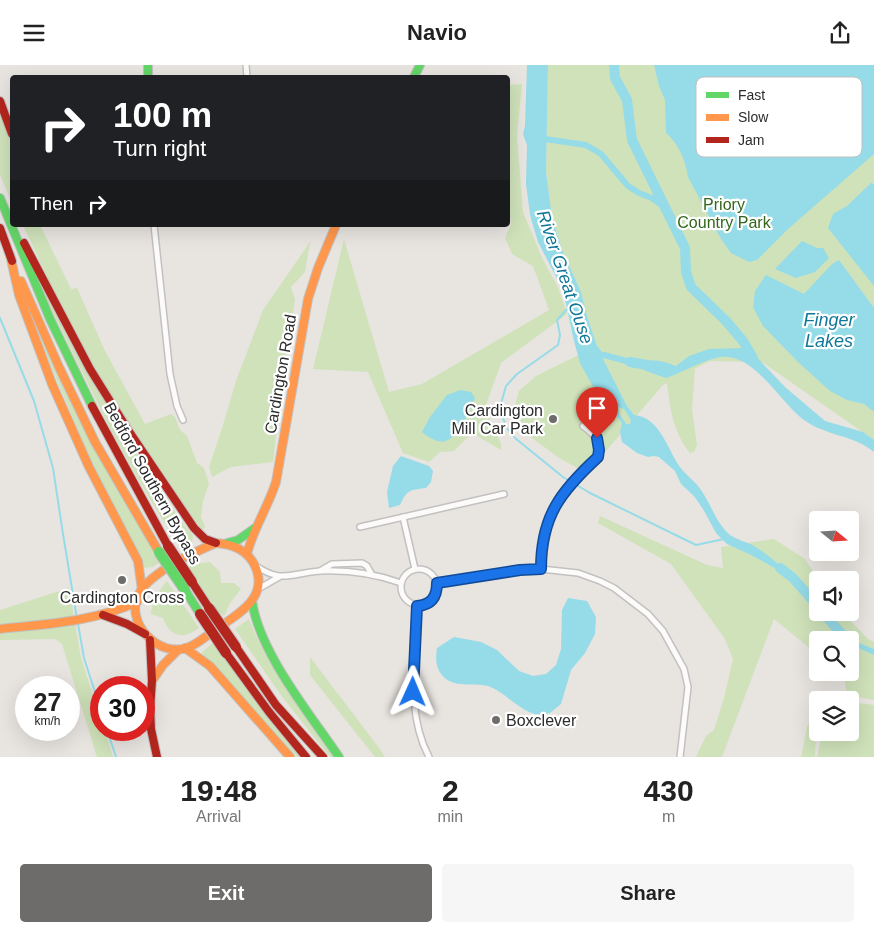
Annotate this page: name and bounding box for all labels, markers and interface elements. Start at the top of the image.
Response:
icon: menu [20,19,48,47]
icon: share [826,19,854,47]
text: Navio [407,20,467,45]
legend [696,77,862,157]
text: Fast [738,87,765,103]
icon: right [30,95,95,160]
text: 100 m [113,95,212,134]
text: Slow [738,109,769,125]
text: Jam [738,132,764,148]
text: Turn right [113,136,206,161]
icon: right [83,190,111,218]
text: Then [30,193,73,214]
park label: Priory Country Park [677,196,772,231]
water label: River Great Ouse [533,208,597,346]
water label: Finger Lakes [803,310,856,351]
street label: Cardington Road [262,313,299,435]
pin [576,387,618,438]
icon: arrive [583,394,611,422]
street label: Bedford Southern Bypass [101,399,204,567]
place label: Cardington Mill Car Park [451,402,544,437]
marker: Cardington Mill Car Park [547,413,559,425]
north arrow [809,511,859,561]
map controls [809,511,859,741]
button: sound [809,571,859,621]
marker: Cardington Cross [116,574,128,586]
place label: Cardington Cross [60,589,184,606]
button: search [809,631,859,681]
position arrow [386,665,438,717]
speed limit sign: 30 [90,676,155,741]
text: 27 [34,688,61,716]
button: layers [809,691,859,741]
place label: Boxclever [506,712,577,729]
text: km/h [34,714,61,728]
marker: Boxclever [490,714,502,726]
text: 19:48 [180,774,257,807]
text: 2 [442,774,459,807]
text: 430 [644,774,694,807]
text: Arrival [196,808,241,825]
text: min [437,808,463,825]
text: m [662,808,675,825]
button: Exit [20,864,432,922]
button: Share [442,864,854,922]

